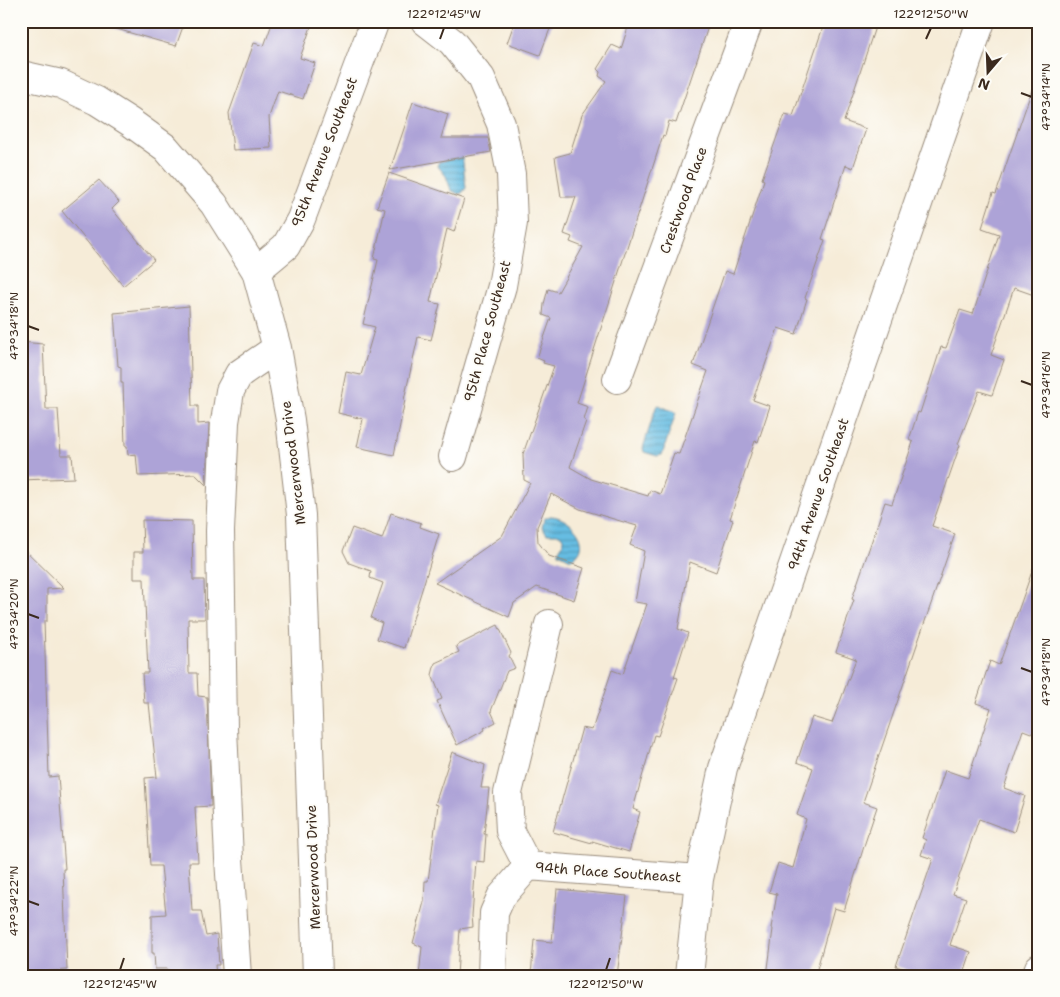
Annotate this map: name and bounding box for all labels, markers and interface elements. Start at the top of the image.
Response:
text: 122°12'45"W [407,6,481,22]
text: 122°12'50"W [894,6,968,22]
north arrow [962,48,1012,98]
text: 47°34'14"N [1038,63,1054,131]
street label: 95th Avenue Southeast [287,74,361,230]
text: N [976,74,992,95]
street label: Crestwood Place [655,144,711,256]
street label: 95th Place Southeast [459,258,515,404]
text: 47°34'18"N [6,292,22,360]
text: 47°34'16"N [1038,351,1054,419]
street label: Mercerwood Drive [276,400,310,526]
street label: 94th Avenue Southeast [783,415,853,573]
text: 47°34'20"N [6,578,22,650]
text: 47°34'18"N [1038,638,1054,706]
street label: Mercerwood Drive [302,804,324,930]
street label: 94th Place Southeast [534,858,682,886]
text: 47°34'22"N [6,865,22,937]
text: 122°12'45"W [83,976,157,992]
text: 122°12'50"W [569,976,643,992]

